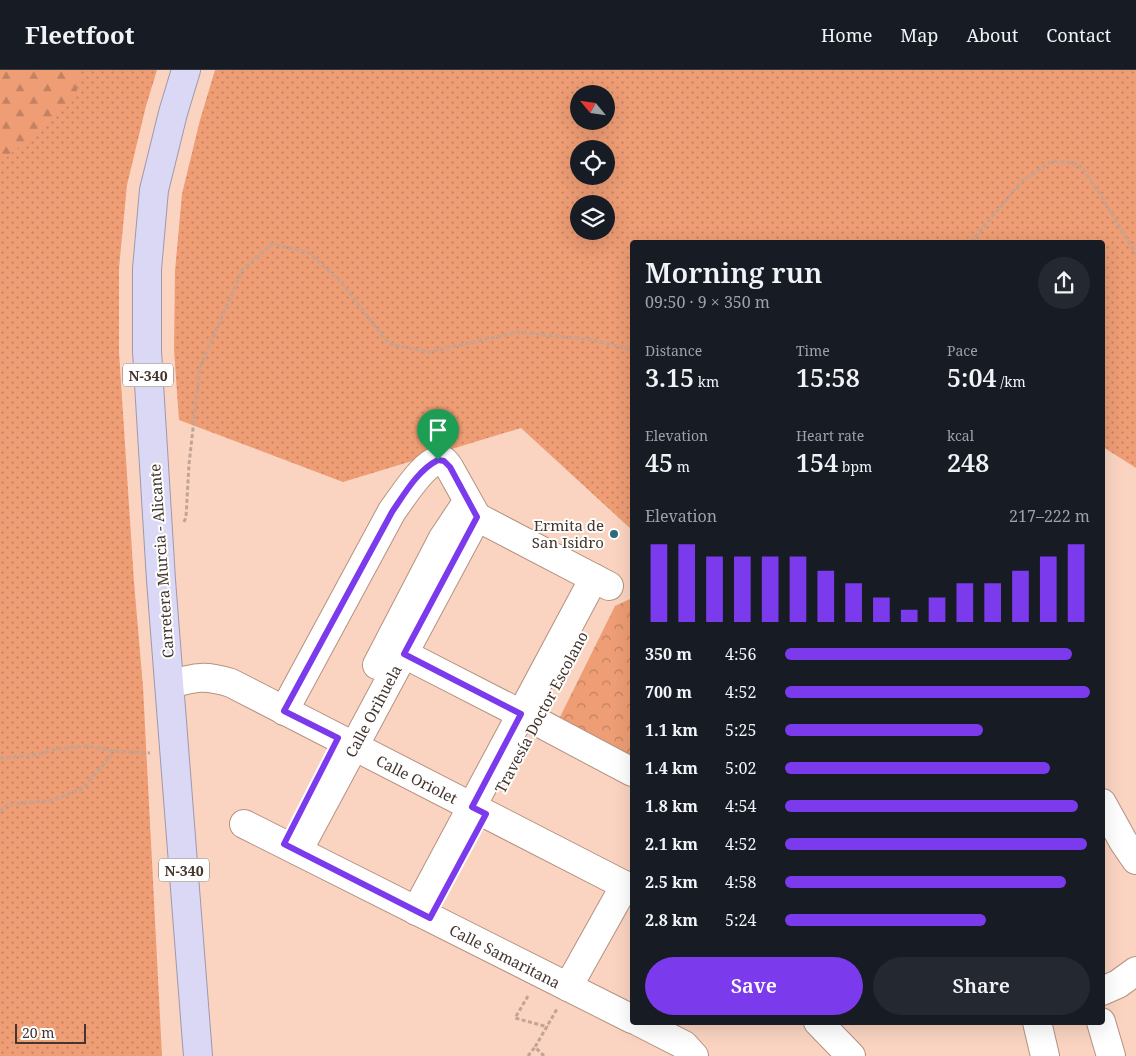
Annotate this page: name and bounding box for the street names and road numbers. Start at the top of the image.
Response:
road number: N-340 [123,364,173,386]
street label: Carretera Murcia - Alicante [144,463,178,659]
street label: Travesía Doctor Escolano [490,628,592,796]
street label: Calle Orihuela [340,661,406,761]
street label: Calle Oriolet [373,750,461,808]
road number: N-340 [159,858,209,882]
street label: Calle Samaritana [446,919,564,993]

